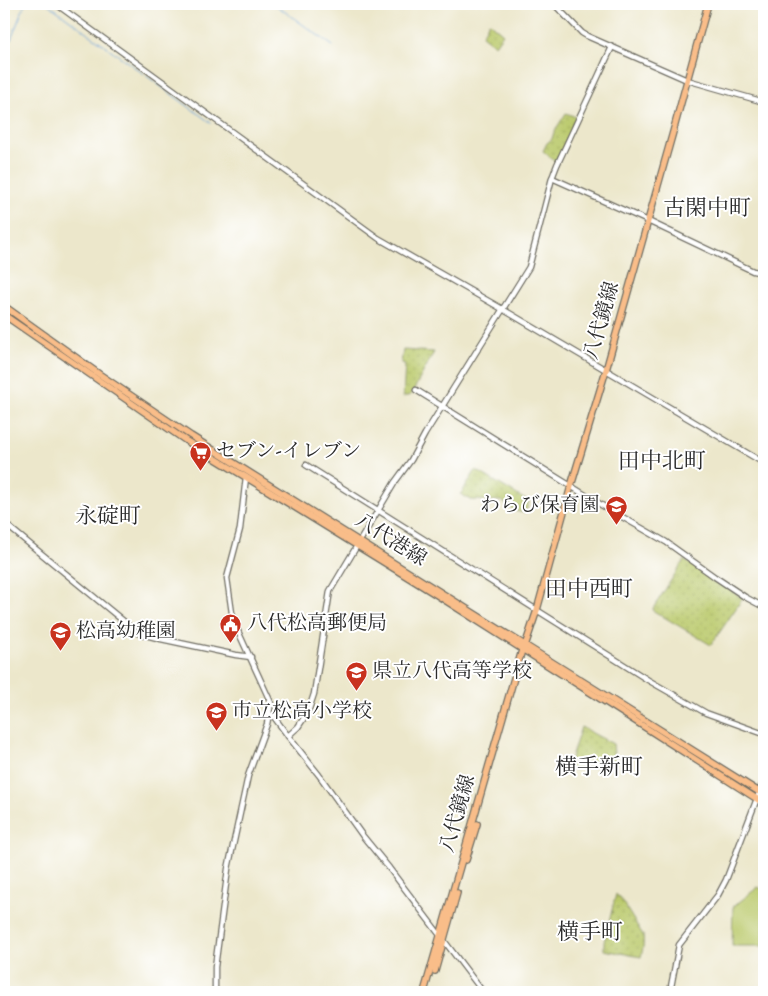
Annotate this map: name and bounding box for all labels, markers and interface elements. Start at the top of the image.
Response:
district label: 古閑中町 [663,194,751,226]
street label: 八代鏡線 [578,279,628,363]
place label: セブン-イレブン [216,438,361,467]
supermarket icon: セブン-イレブン [188,440,212,471]
district label: 田中北町 [618,447,706,479]
place label: わらび保育園 [480,492,600,521]
school or university icon: わらび保育園 [604,494,628,525]
district label: 永碇町 [75,502,141,534]
street label: 八代港線 [348,508,432,574]
district label: 田中西町 [545,575,633,607]
place label: 八代松高郵便局 [247,610,387,639]
public building icon: 八代松高郵便局 [219,612,243,643]
place label: 松高幼稚園 [76,618,176,647]
school or university icon: 松高幼稚園 [48,620,72,651]
place label: 県立八代高等学校 [372,658,532,687]
school or university icon: 県立八代高等学校 [344,660,368,691]
place label: 市立松高小学校 [232,698,372,727]
school or university icon: 市立松高小学校 [204,700,228,731]
district label: 横手新町 [555,753,643,785]
street label: 八代鏡線 [434,772,484,856]
district label: 横手町 [557,918,623,950]

